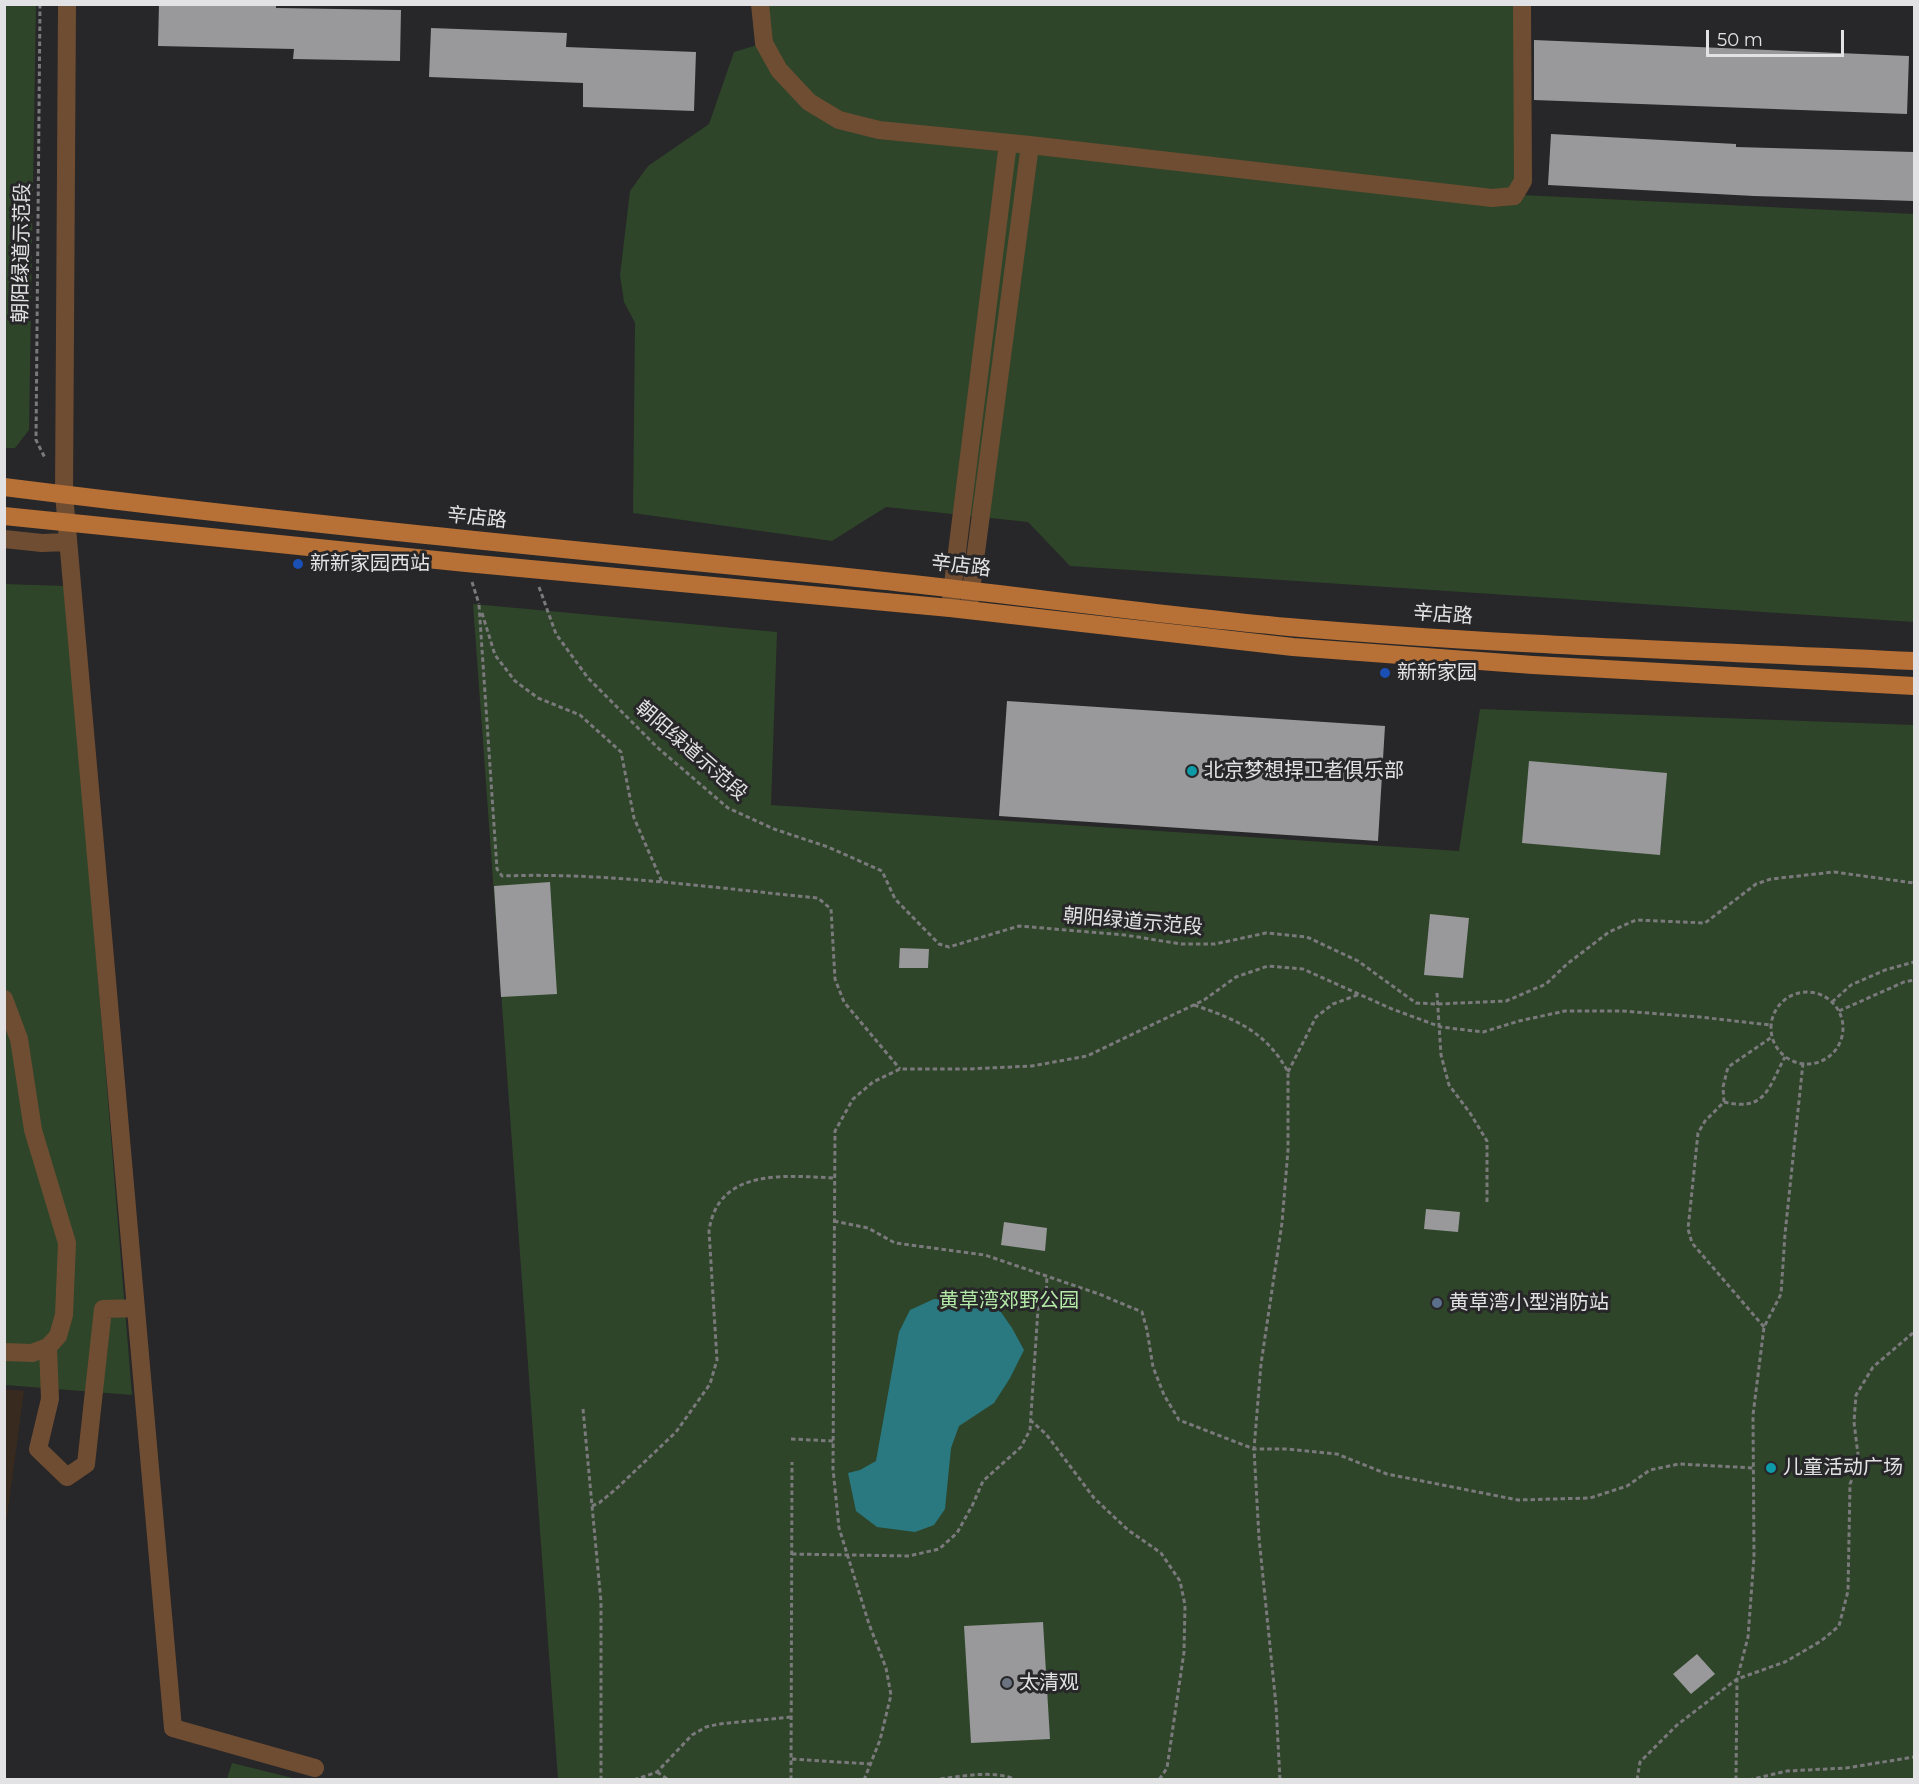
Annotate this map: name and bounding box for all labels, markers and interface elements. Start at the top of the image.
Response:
scale bar [1709,18,1847,56]
text: 50 m [1717,29,1763,51]
street label: 朝阳绿道示范段 [9,183,35,323]
street label: 辛店路 [446,503,508,533]
street label: 辛店路 [930,550,992,582]
place label: 新新家园西站 [310,552,430,576]
marker: 新新家园西站 [291,557,305,571]
street label: 辛店路 [1412,601,1474,629]
place label: 新新家园 [1397,661,1477,685]
marker: 新新家园 [1378,666,1392,680]
street label: 朝阳绿道示范段 [630,696,752,806]
place label: 北京梦想捍卫者俱乐部 [1204,759,1404,783]
marker: 北京梦想捍卫者俱乐部 [1185,764,1199,778]
street label: 朝阳绿道示范段 [1062,904,1204,940]
park label: 黄草湾郊野公园 [939,1289,1079,1313]
place label: 黄草湾小型消防站 [1449,1291,1609,1315]
marker: 黄草湾小型消防站 [1430,1296,1444,1310]
place label: 儿童活动广场 [1783,1456,1903,1480]
marker: 儿童活动广场 [1764,1461,1778,1475]
place label: 太清观 [1019,1671,1079,1695]
marker: 太清观 [1000,1676,1014,1690]

